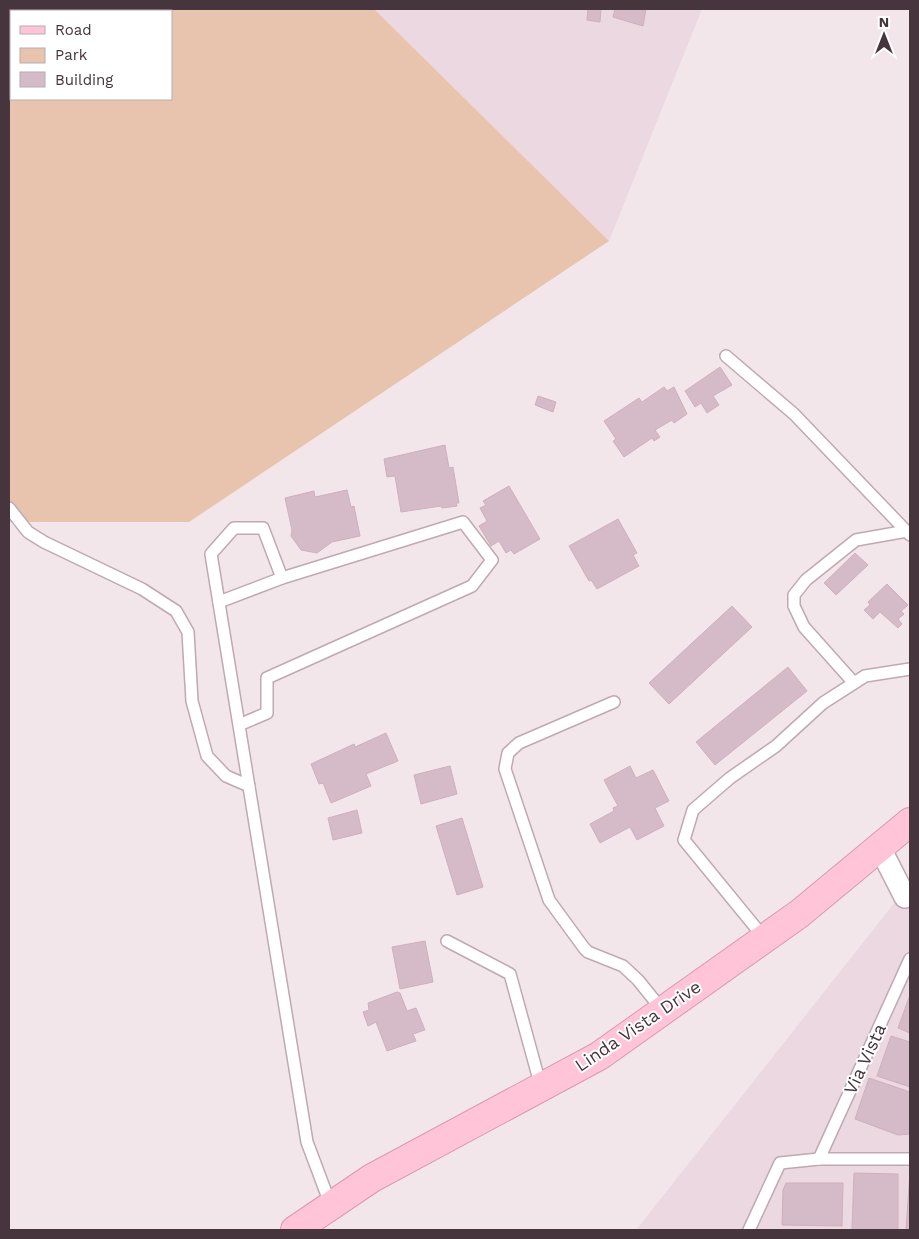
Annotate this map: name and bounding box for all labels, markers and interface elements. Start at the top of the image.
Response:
legend [10,10,172,100]
north arrow [859,10,909,60]
text: N [879,14,889,30]
text: Road [55,21,92,39]
text: Park [55,46,88,64]
text: Building [55,71,113,89]
street label: Linda Vista Drive [571,976,705,1076]
street label: Via Vista [839,1020,890,1097]

